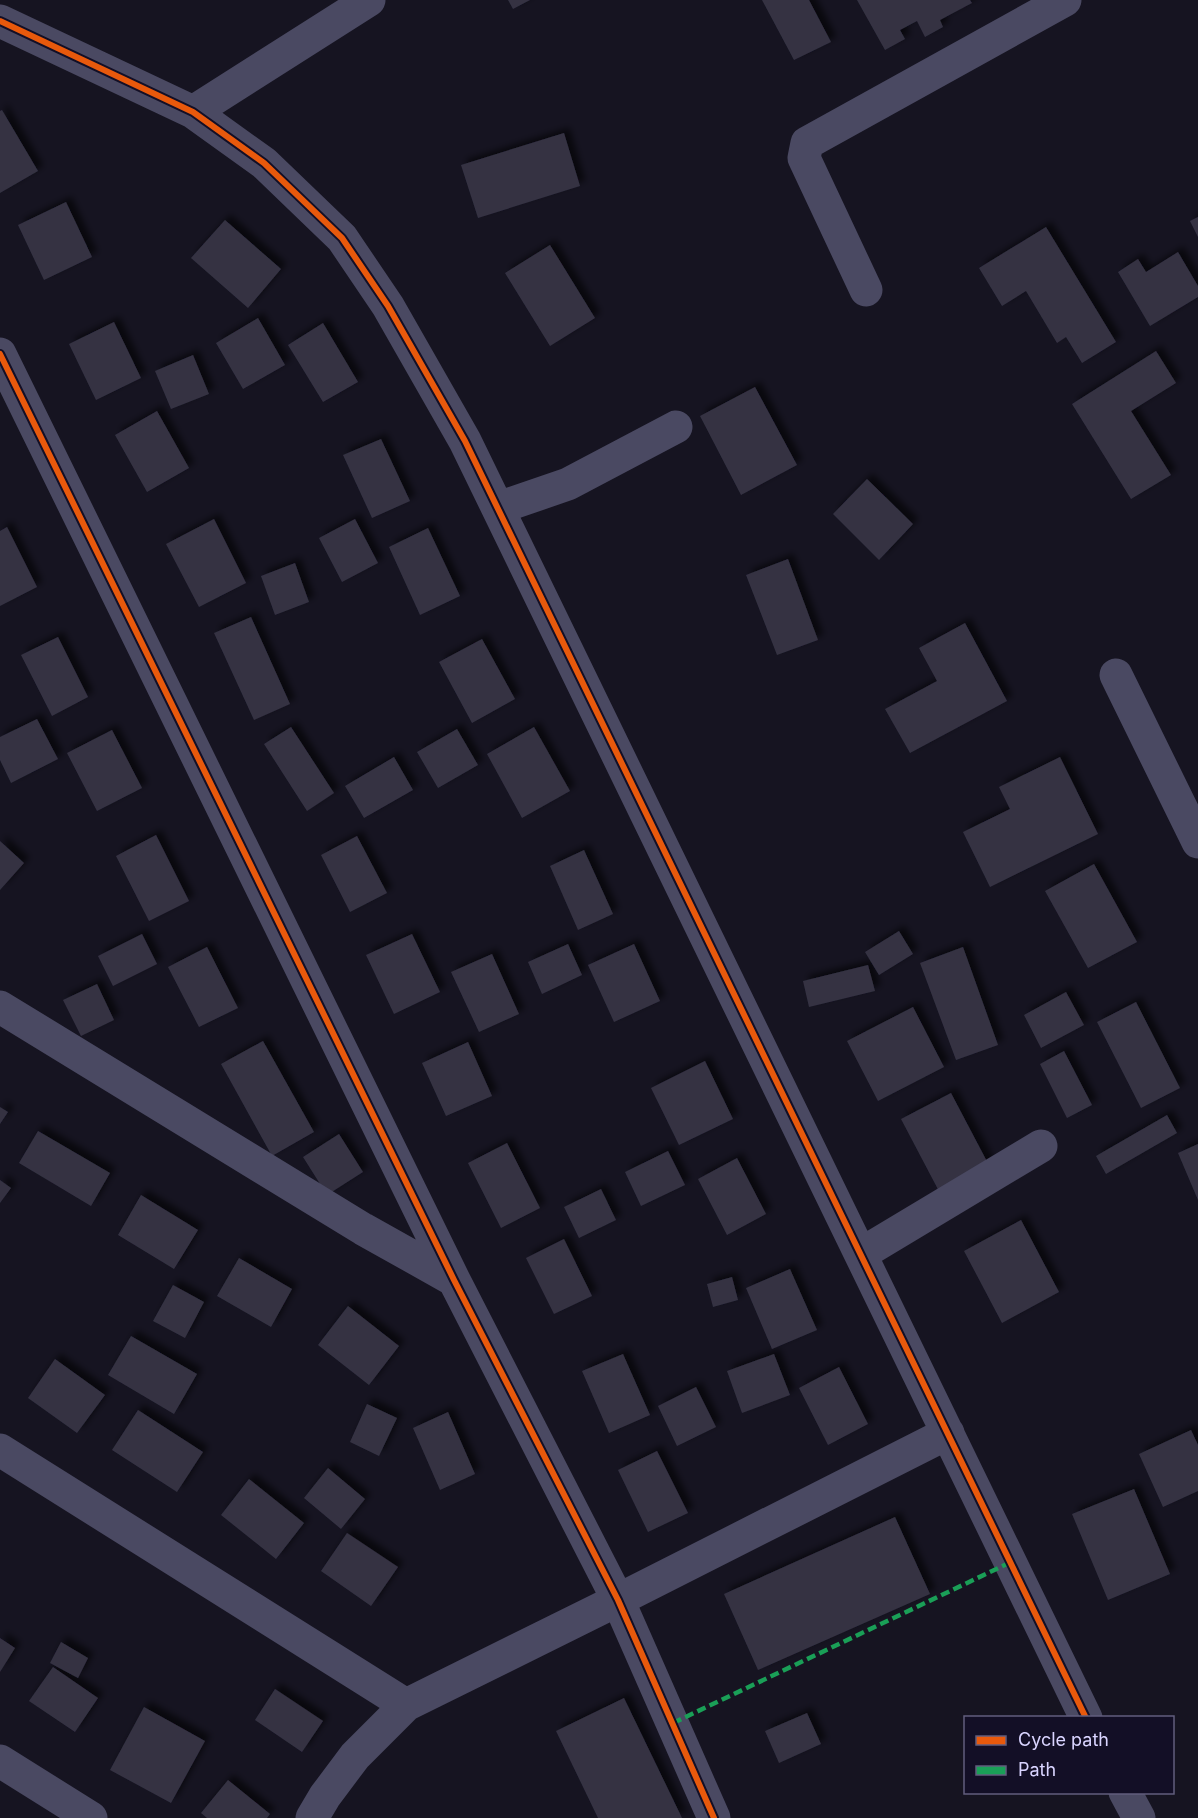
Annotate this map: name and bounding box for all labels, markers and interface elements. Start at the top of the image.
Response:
legend [964,1716,1174,1794]
text: Cycle path [1018,1729,1109,1750]
text: Path [1018,1759,1056,1780]

